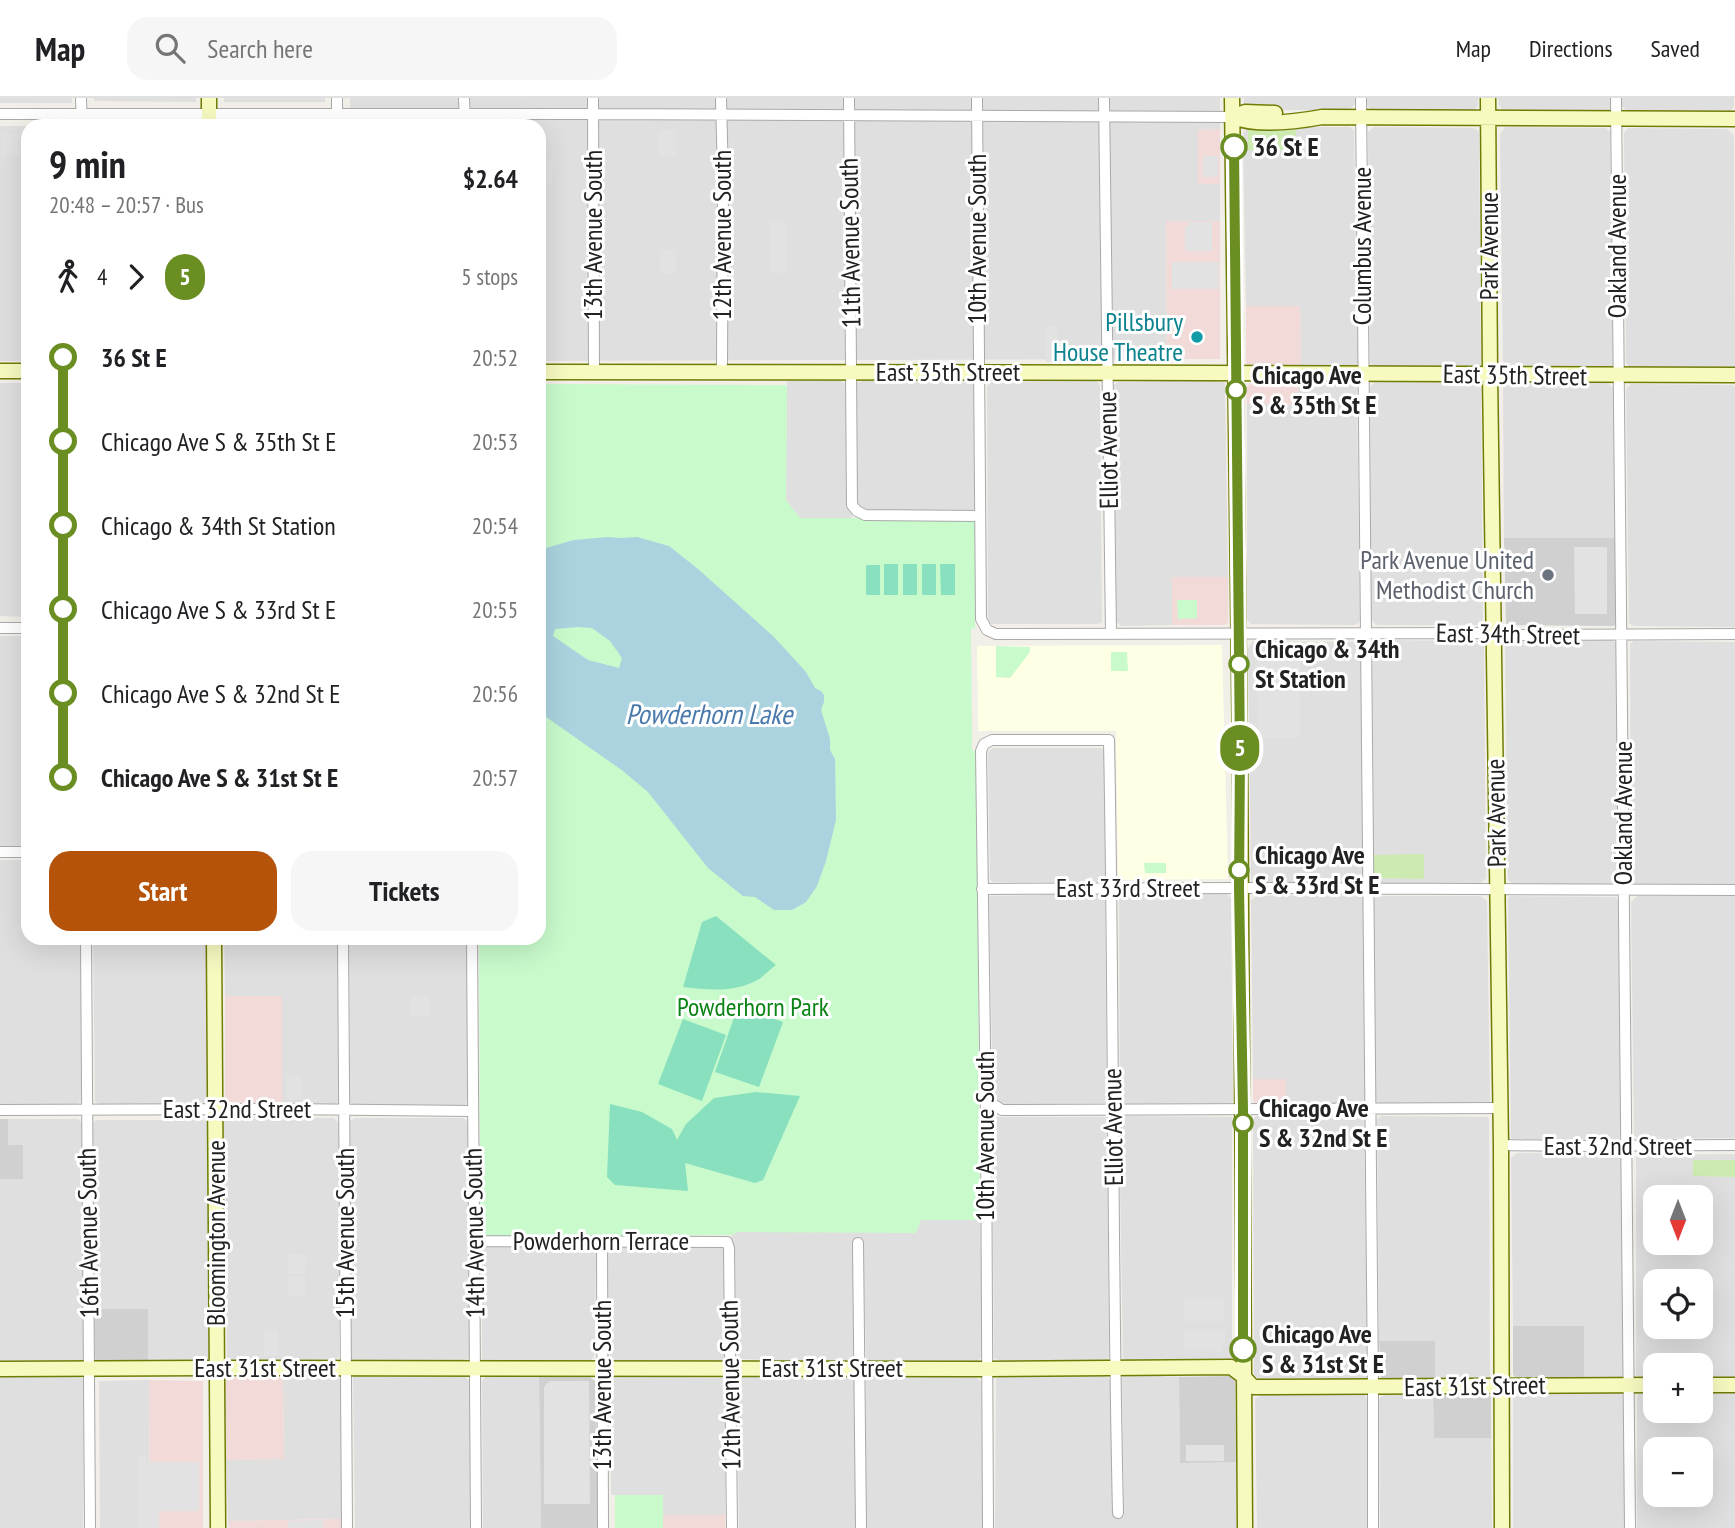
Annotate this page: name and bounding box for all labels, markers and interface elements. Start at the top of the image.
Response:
search box [127,17,617,80]
text: Map [35,27,85,70]
icon: search [151,29,189,67]
text: Search here [207,32,313,65]
text: Map [1456,33,1491,64]
text: Directions [1529,33,1613,64]
text: Saved [1651,33,1700,64]
place label: 36 St E [1253,130,1319,163]
marker: 36 St E [1221,134,1247,160]
text: 9 min [49,139,126,188]
street label: 13th Avenue South [576,150,609,320]
street label: 12th Avenue South [705,150,738,320]
street label: 10th Avenue South [960,154,993,324]
street label: 11th Avenue South [832,158,867,328]
text: $2.64 [463,162,518,195]
street label: Columbus Avenue [1345,167,1378,325]
street label: Oakland Avenue [1600,174,1633,318]
text: 20:48 – 20:57 · Bus [49,190,204,219]
street label: Park Avenue [1472,192,1505,300]
icon: walk [49,258,87,296]
icon: forward [117,258,155,296]
text: 5 [179,261,191,292]
text: 4 [97,262,107,291]
text: 5 stops [461,262,518,291]
place label: Pillsbury House Theatre [1053,305,1183,368]
marker: Pillsbury House Theatre [1189,329,1205,345]
text: 36 St E [101,341,167,374]
text: 20:52 [472,343,518,372]
street label: East 35th Street [876,355,1020,388]
street label: East 35th Street [1443,357,1587,392]
place label: Chicago Ave S & 35th St E [1252,358,1376,421]
marker: Chicago Ave S & 35th St E [1226,380,1246,400]
street label: Elliot Avenue [1090,391,1125,509]
text: Chicago Ave S & 35th St E [101,425,336,458]
text: 20:53 [472,427,518,456]
text: Chicago & 34th St Station [101,509,336,542]
text: 20:54 [472,511,518,540]
place label: Park Avenue United Methodist Church [1360,543,1534,606]
marker: Park Avenue United Methodist Church [1540,567,1556,583]
text: Chicago Ave S & 33rd St E [101,593,336,626]
text: 20:55 [472,595,518,624]
street label: East 34th Street [1436,616,1580,651]
place label: Chicago & 34th St Station [1255,632,1400,695]
marker: Chicago & 34th St Station [1229,654,1249,674]
text: Chicago Ave S & 32nd St E [101,677,341,710]
text: 20:56 [472,679,518,708]
water label: Powderhorn Lake [626,695,795,732]
line badge: 5 [1217,725,1263,771]
text: 5 [1234,732,1246,763]
street label: Oakland Avenue [1606,741,1639,885]
street label: Park Avenue [1478,758,1513,868]
text: Chicago Ave S & 31st St E [101,761,338,794]
text: 20:57 [472,763,518,792]
place label: Chicago Ave S & 33rd St E [1255,838,1379,901]
button: Start [49,851,277,931]
button: Tickets [291,851,518,931]
marker: Chicago Ave S & 33rd St E [1229,860,1249,880]
street label: East 33rd Street [1056,871,1200,904]
park label: Powderhorn Park [677,990,829,1023]
street label: 10th Avenue South [968,1051,1001,1221]
street label: Elliot Avenue [1095,1068,1130,1186]
place label: Chicago Ave S & 32nd St E [1259,1091,1387,1154]
street label: East 32nd Street [163,1092,311,1125]
marker: Chicago Ave S & 32nd St E [1233,1113,1253,1133]
street label: East 32nd Street [1544,1129,1692,1162]
street label: Bloomington Avenue [199,1140,232,1326]
street label: 16th Avenue South [70,1148,105,1318]
street label: 15th Avenue South [328,1148,361,1318]
street label: 14th Avenue South [456,1148,491,1318]
north arrow [1643,1185,1713,1255]
map controls [1643,1185,1713,1507]
street label: Powderhorn Terrace [513,1224,689,1257]
button: locate [1643,1269,1713,1339]
street label: 13th Avenue South [585,1300,618,1470]
street label: 12th Avenue South [712,1300,747,1470]
place label: Chicago Ave S & 31st St E [1262,1317,1384,1380]
marker: Chicago Ave S & 31st St E [1230,1336,1256,1362]
street label: East 31st Street [194,1351,336,1384]
street label: East 31st Street [761,1351,903,1384]
button: + [1643,1353,1713,1423]
street label: East 31st Street [1404,1368,1546,1403]
button: − [1643,1437,1713,1507]

